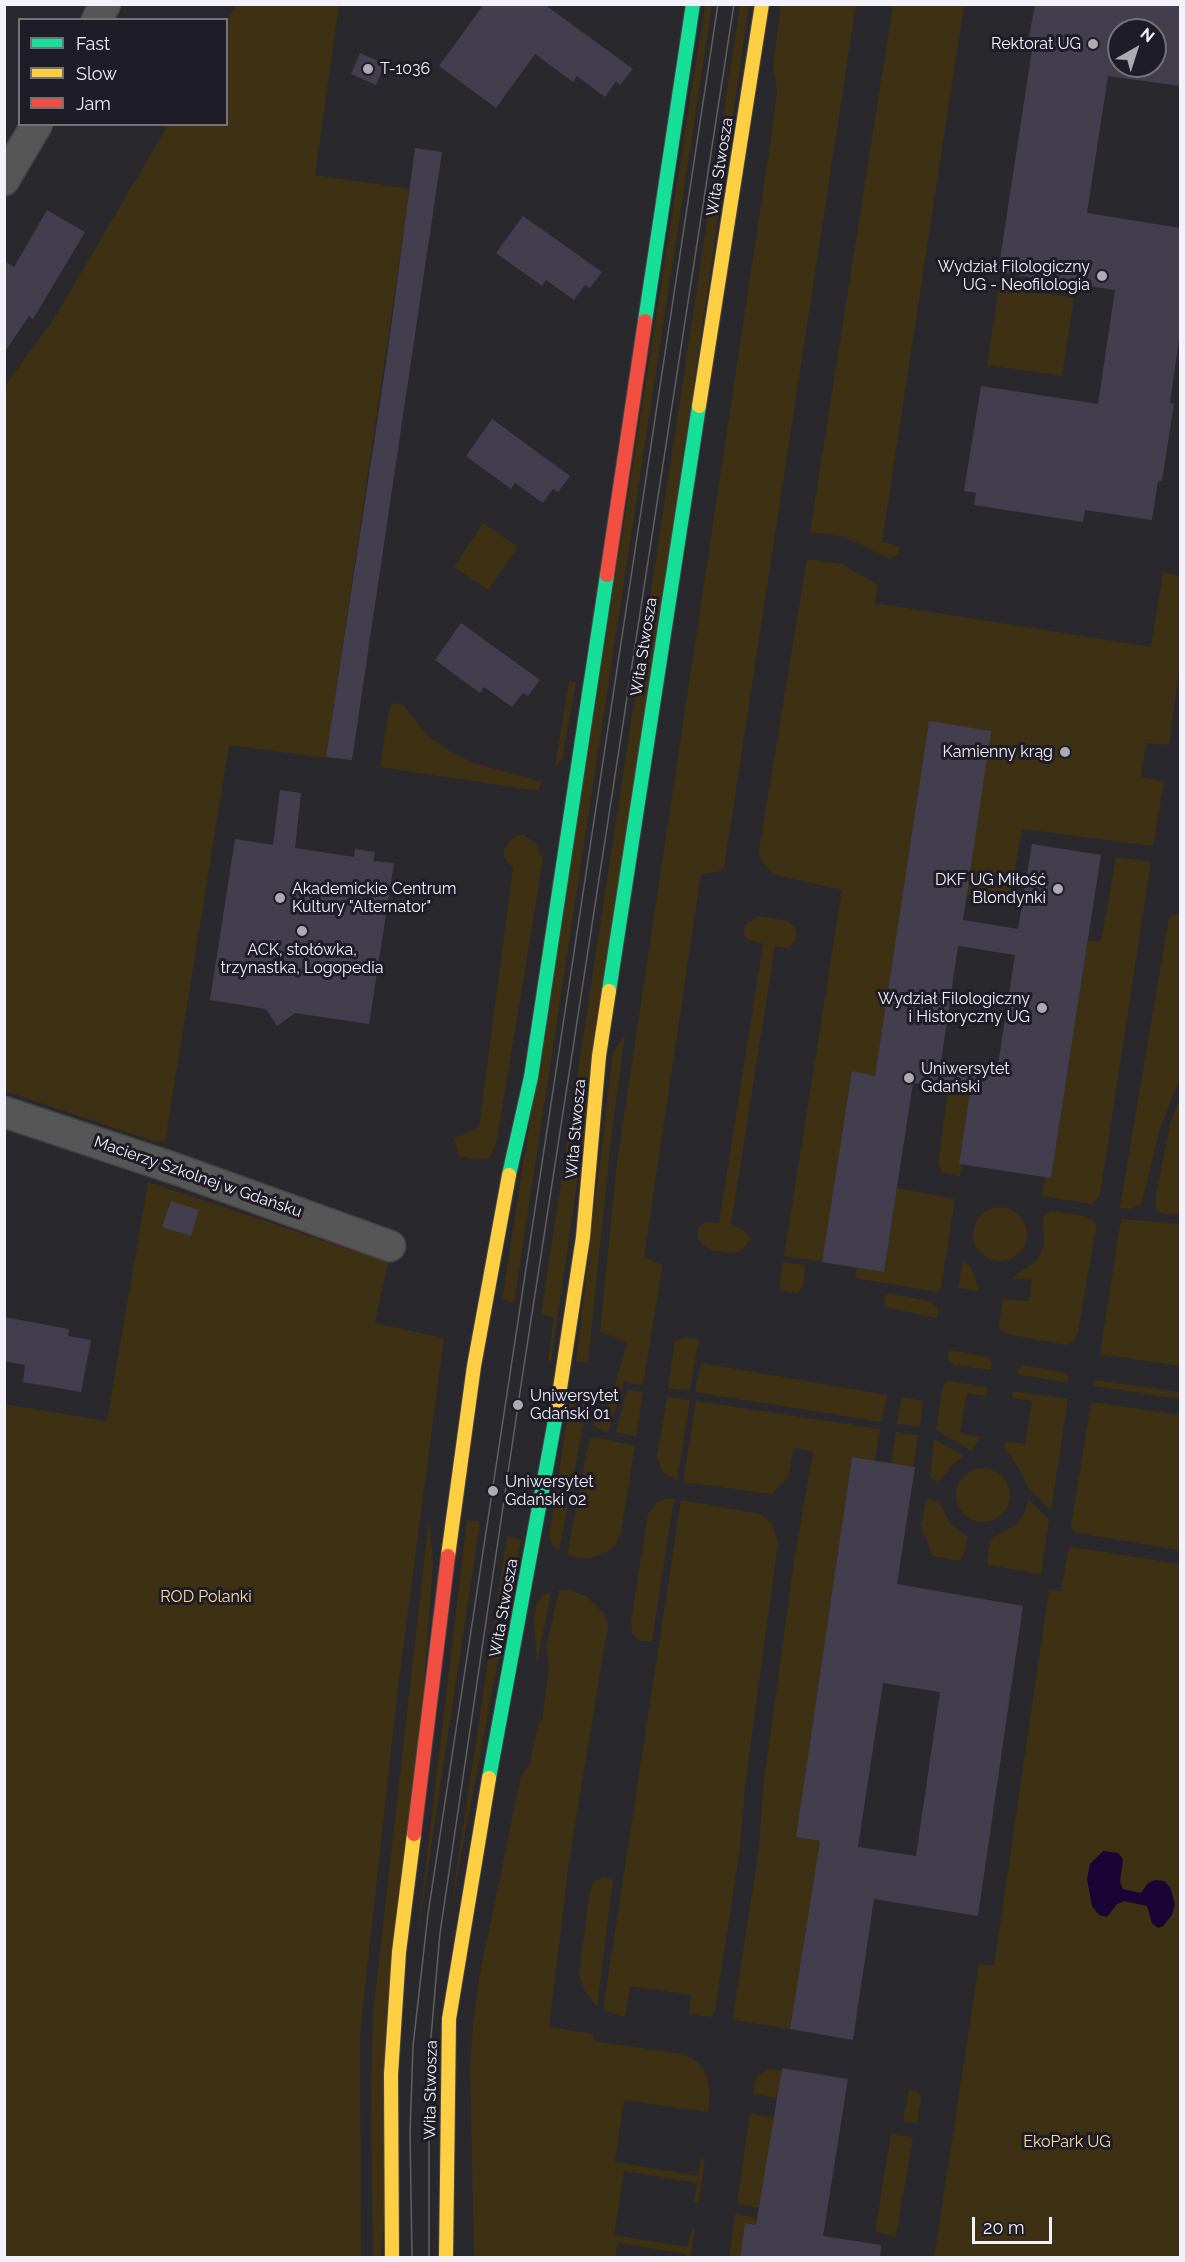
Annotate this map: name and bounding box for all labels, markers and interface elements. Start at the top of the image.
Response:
legend [18,18,228,126]
north arrow [1107,18,1167,78]
text: N [1137,24,1158,46]
text: Fast [76,33,110,54]
place label: Rektorat UG [991,34,1081,54]
marker: Rektorat UG [1086,37,1100,51]
place label: T-1036 [380,59,430,79]
marker: T-1036 [361,62,375,76]
text: Slow [76,63,117,84]
text: Jam [76,93,111,114]
street label: Wita Stwosza [703,116,737,218]
place label: Wydział Filologiczny UG - Neofilologia [938,257,1090,295]
marker: Wydział Filologiczny UG - Neofilologia [1095,269,1109,283]
street label: Wita Stwosza [627,596,661,698]
place label: Kamienny krąg [942,742,1053,762]
marker: Kamienny krąg [1058,745,1072,759]
place label: DKF UG Miłość Blondynki [935,870,1046,908]
place label: Akademickie Centrum Kultury "Alternator" [292,879,457,917]
marker: DKF UG Miłość Blondynki [1051,882,1065,896]
marker: Akademickie Centrum Kultury "Alternator" [273,891,287,905]
marker: ACK, stołówka, trzynastka, Logopedia [295,924,309,938]
place label: ACK, stołówka, trzynastka, Logopedia [220,940,384,978]
place label: Wydział Filologiczny i Historyczny UG [878,989,1030,1027]
marker: Wydział Filologiczny i Historyczny UG [1035,1001,1049,1015]
place label: Uniwersytet Gdański [921,1059,1010,1097]
marker: Uniwersytet Gdański [902,1071,916,1085]
street label: Wita Stwosza [562,1078,590,1180]
street label: Macierzy Szkolnej w Gdańsku [91,1132,305,1222]
place label: Uniwersytet Gdański 01 [530,1386,619,1424]
marker: Uniwersytet Gdański 01 [511,1398,525,1412]
place label: Uniwersytet Gdański 02 [505,1472,594,1510]
marker: Uniwersytet Gdański 02 [486,1484,500,1498]
street label: Wita Stwosza [486,1557,522,1659]
park label: ROD Polanki [160,1587,252,1607]
street label: Wita Stwosza [421,2040,441,2140]
park label: EkoPark UG [1023,2132,1111,2152]
scale bar [975,2205,1054,2243]
text: 20 m [983,2217,1025,2238]

